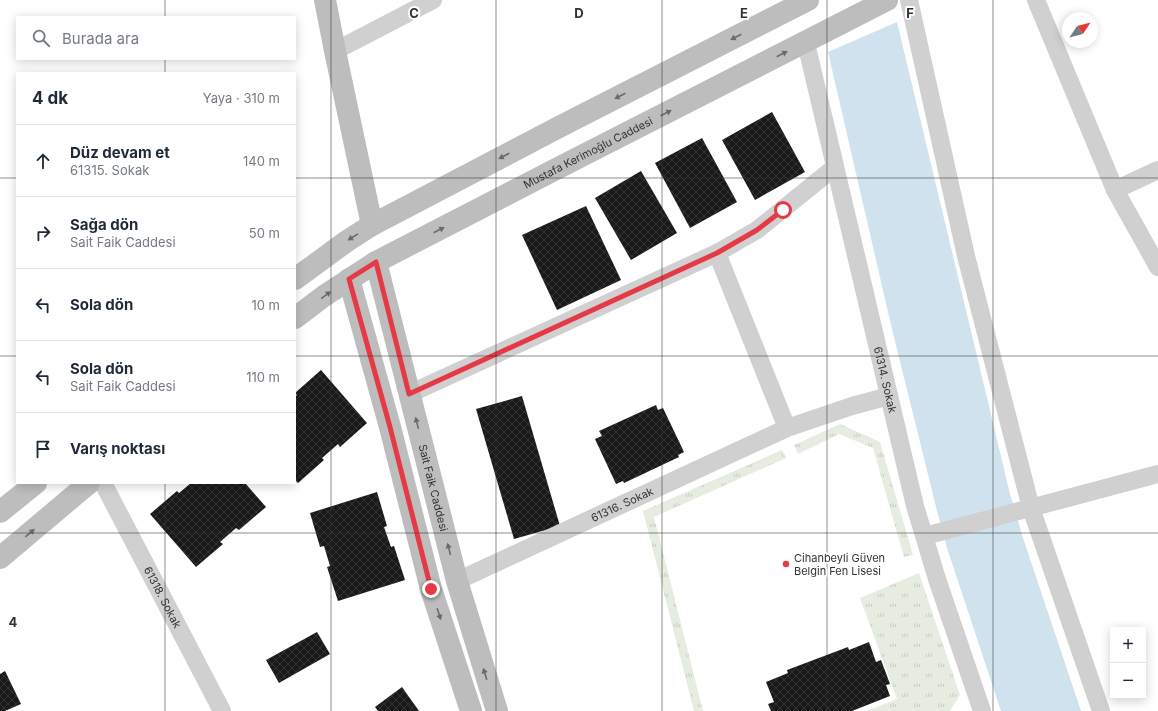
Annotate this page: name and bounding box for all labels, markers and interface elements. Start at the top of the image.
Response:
text: C [409,5,419,21]
text: D [574,5,584,21]
text: E [740,5,748,21]
text: F [906,5,914,21]
north arrow [1062,12,1098,48]
search box [16,16,296,60]
icon: search [30,27,52,49]
text: Burada ara [62,29,139,48]
one-way arrow [730,34,741,40]
one-way arrow [777,51,788,58]
text: 4 dk [32,88,68,108]
text: Yaya · 310 m [203,90,280,106]
one-way arrow [614,93,626,99]
one-way arrow [661,110,672,116]
street label: Mustafa Kerimoğlu Caddesi [521,114,655,192]
text: Düz devam et [70,143,170,162]
icon: ahead [32,150,54,172]
one-way arrow [499,152,510,159]
text: 140 m [243,153,280,169]
text: 61315. Sokak [70,162,149,178]
route start [774,201,792,219]
text: Sağa dön [70,215,138,234]
icon: right [32,222,54,244]
text: 50 m [249,225,280,241]
one-way arrow [433,227,444,233]
one-way arrow [348,233,358,241]
text: Sait Faik Caddesi [70,234,176,250]
one-way arrow [321,291,331,299]
icon: left [32,294,54,316]
text: Sola dön [70,295,133,314]
text: 10 m [251,297,280,313]
street label: 61314. Sokak [871,345,900,414]
text: Sola dön [70,359,133,378]
icon: left [32,366,54,388]
text: 110 m [246,369,280,385]
text: Sait Faik Caddesi [70,378,176,394]
one-way arrow [414,417,420,429]
icon: arrive [32,438,54,460]
text: Varış noktası [70,439,165,458]
street label: Sait Faik Caddesi [416,443,451,533]
street label: 61316. Sokak [589,484,656,525]
one-way arrow [24,528,35,537]
one-way arrow [446,543,452,555]
place label: Cihanbeyli Güven Belgin Fen Lisesi [794,551,885,578]
marker: Cihanbeyli Güven Belgin Fen Lisesi [781,559,791,569]
street label: 61318. Sokak [141,564,184,630]
route end [422,580,440,598]
one-way arrow [436,608,442,620]
text: 4 [9,614,18,630]
map controls [1110,627,1146,699]
button: + [1110,627,1146,663]
button: − [1110,663,1146,699]
one-way arrow [482,668,488,680]

